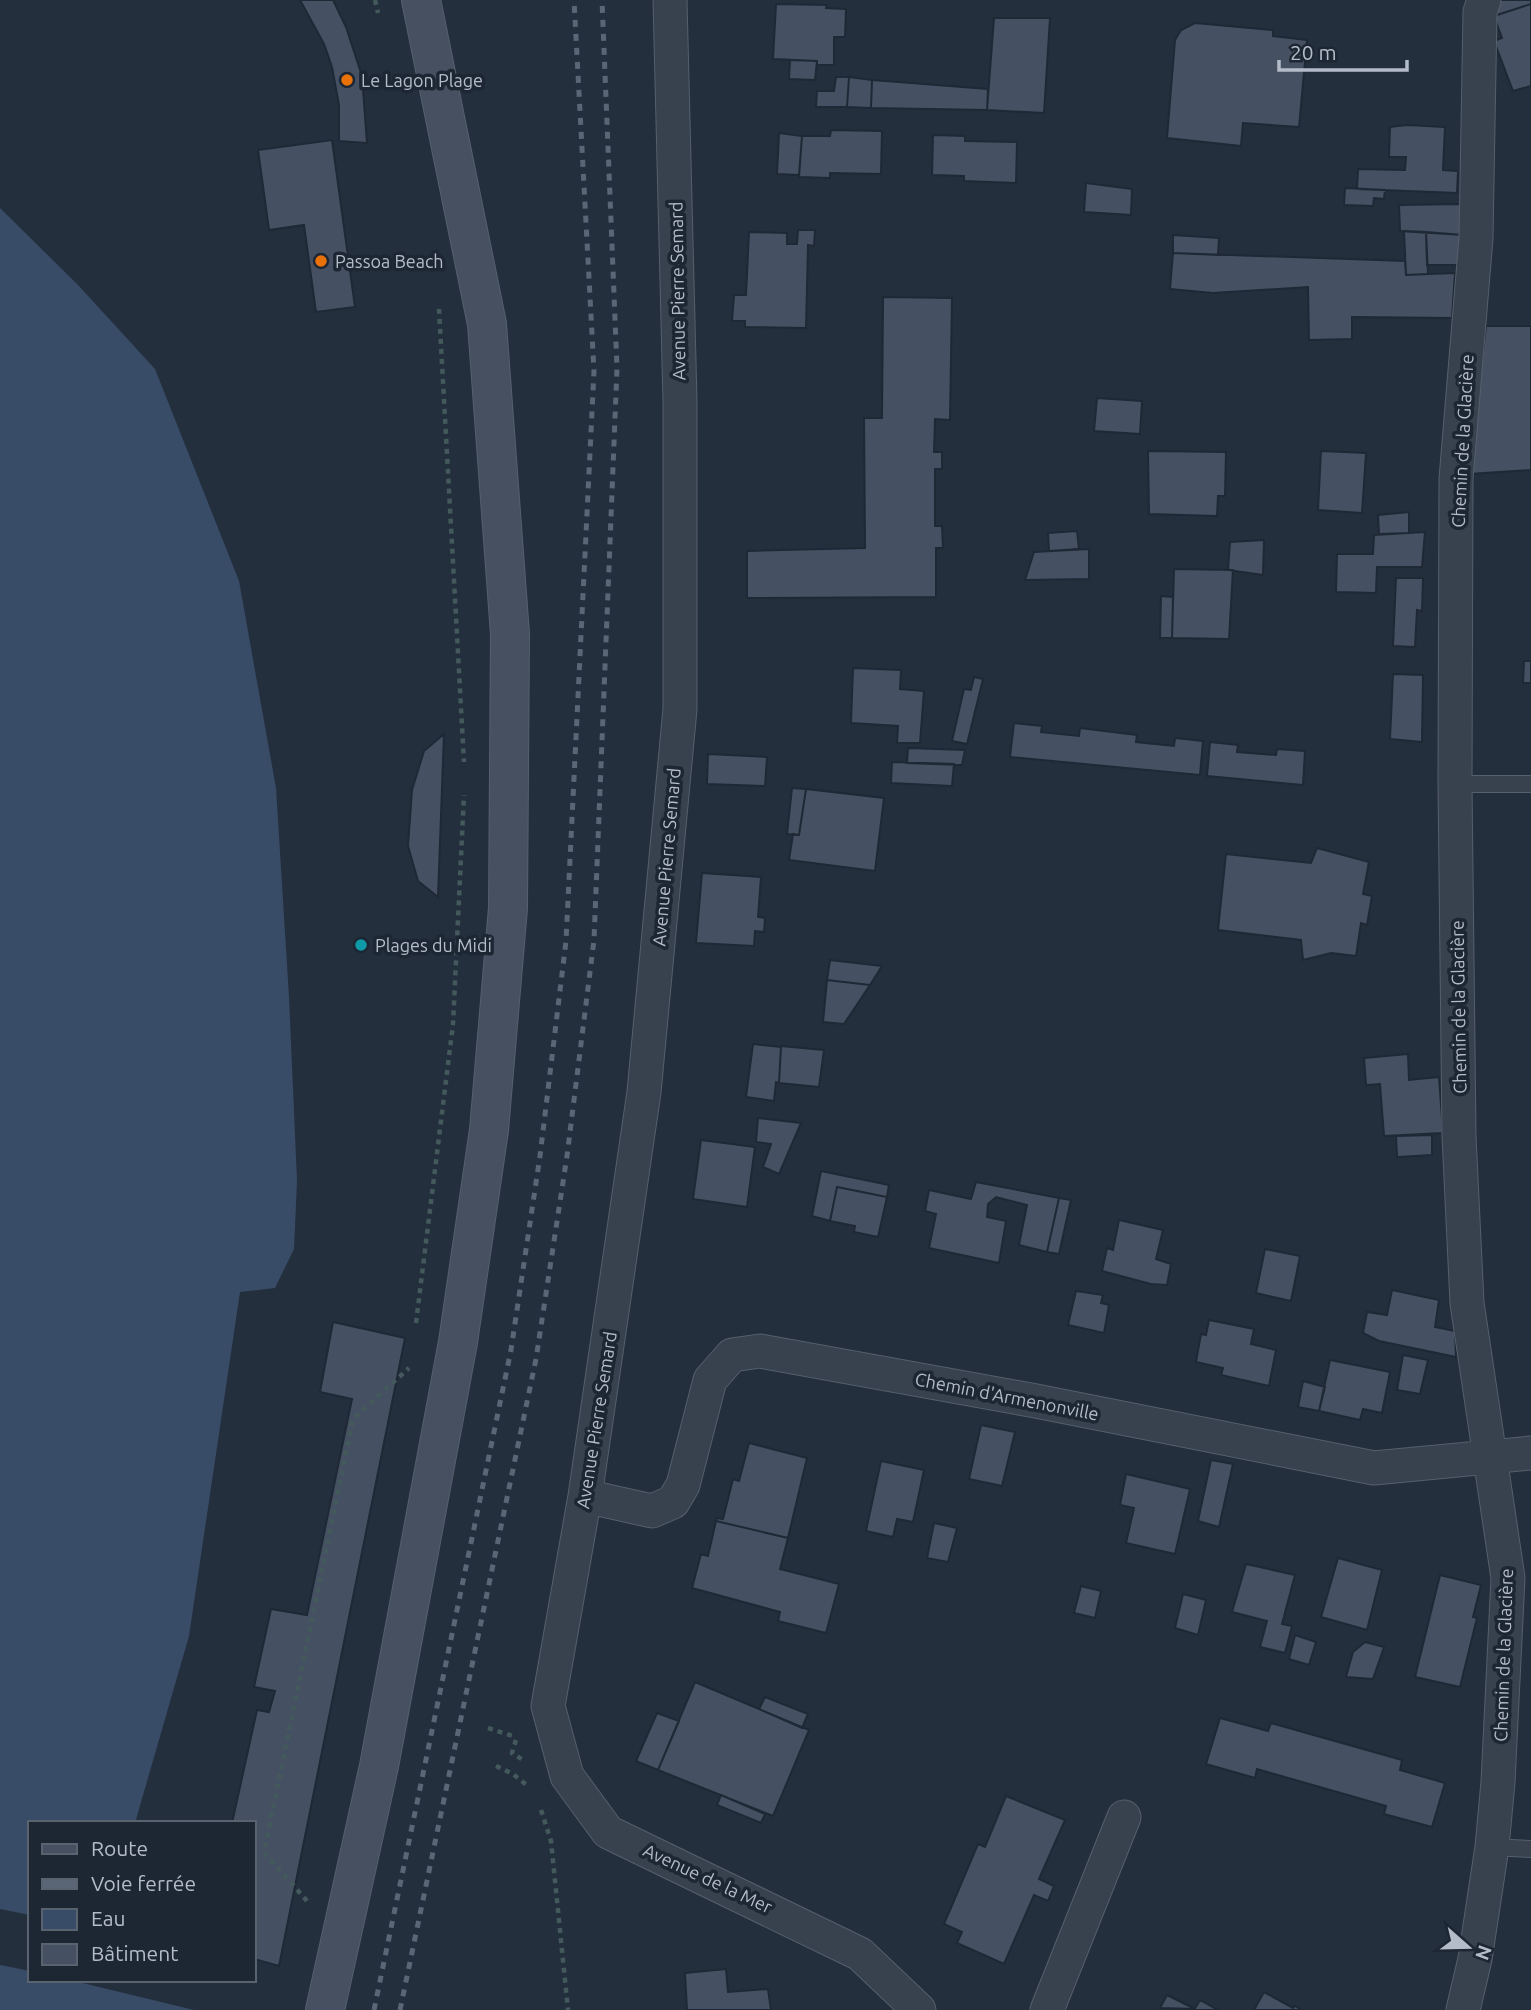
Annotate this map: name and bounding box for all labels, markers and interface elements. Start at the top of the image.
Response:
scale bar [1279,28,1407,72]
text: 20 m [1290,40,1337,64]
place label: Le Lagon Plage [361,70,483,90]
marker: Le Lagon Plage [339,72,355,88]
street label: Avenue Pierre Semard [665,201,689,381]
place label: Passoa Beach [335,251,444,271]
marker: Passoa Beach [313,253,329,269]
street label: Chemin de la Glacière [1447,354,1477,528]
street label: Avenue Pierre Semard [648,767,684,947]
street label: Chemin de la Glacière [1446,920,1470,1094]
place label: Plages du Midi [375,935,492,955]
marker: Plages du Midi [353,937,369,953]
street label: Avenue Pierre Semard [572,1330,620,1510]
street label: Chemin d'Armenonville [913,1368,1101,1424]
street label: Chemin de la Glacière [1490,1568,1516,1742]
legend [28,1821,256,1982]
text: Route [91,1836,148,1860]
street label: Avenue de la Mer [640,1839,776,1917]
text: Voie ferrée [91,1871,196,1895]
text: Eau [91,1906,126,1930]
north arrow [1433,1912,1503,1982]
text: Bâtiment [91,1941,178,1965]
text: N [1471,1942,1497,1963]

